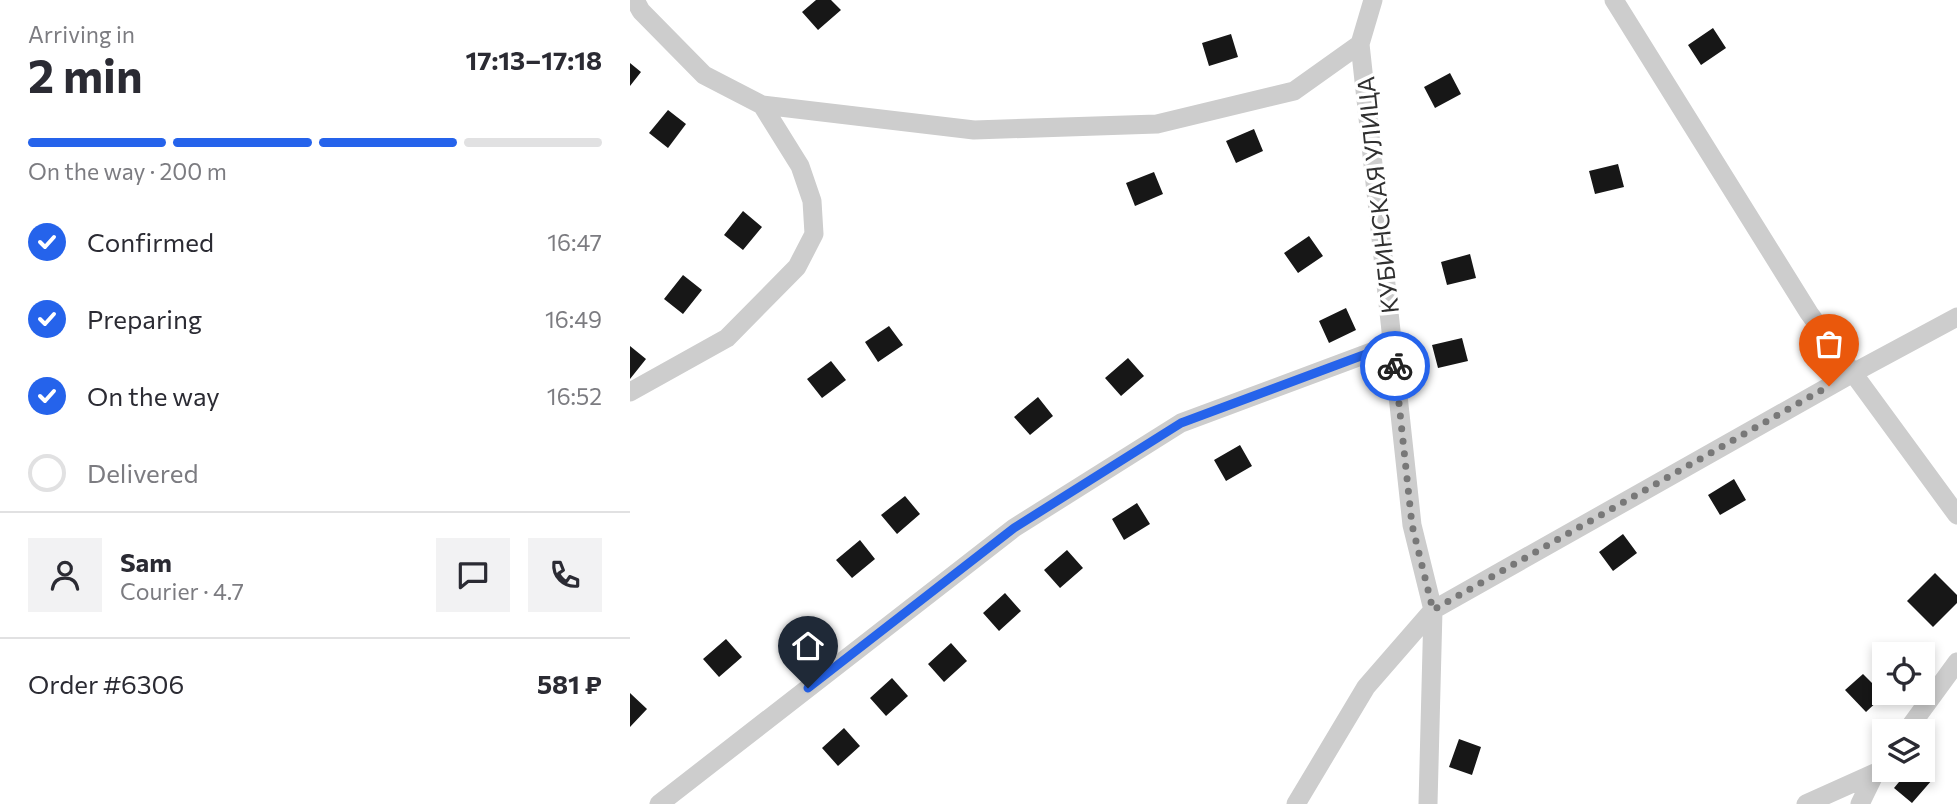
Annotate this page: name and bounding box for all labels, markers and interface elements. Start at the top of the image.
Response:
text: Arriving in [28,20,135,48]
text: 17:13–17:18 [465,44,602,75]
text: 2 min [28,46,143,102]
street label: КУБИНСКАЯ УЛИЦА [1350,75,1404,315]
text: On the way · 200 m [28,157,227,185]
icon: check [28,223,66,261]
text: Confirmed [87,226,214,257]
text: 16:47 [547,228,602,256]
icon: check [28,300,66,338]
text: Preparing [87,303,202,334]
text: 16:49 [545,305,602,333]
pin [1799,314,1859,386]
icon: bag [1810,325,1848,363]
courier [1360,331,1430,401]
icon: bike [1376,347,1414,385]
icon: check [28,377,66,415]
text: On the way [87,380,220,411]
text: 16:52 [547,382,602,410]
text: Delivered [87,457,198,488]
button: person [28,538,102,612]
button: chat [436,538,510,612]
button: phone [528,538,602,612]
text: Sam [120,546,172,577]
text: Courier · 4.7 [120,577,244,605]
pin [778,616,838,688]
icon: home [789,627,827,665]
map controls [1872,642,1935,782]
button: locate [1872,642,1935,705]
text: Order #6306 [28,668,184,699]
text: 581 ₽ [537,668,602,699]
button: layers [1872,719,1935,782]

